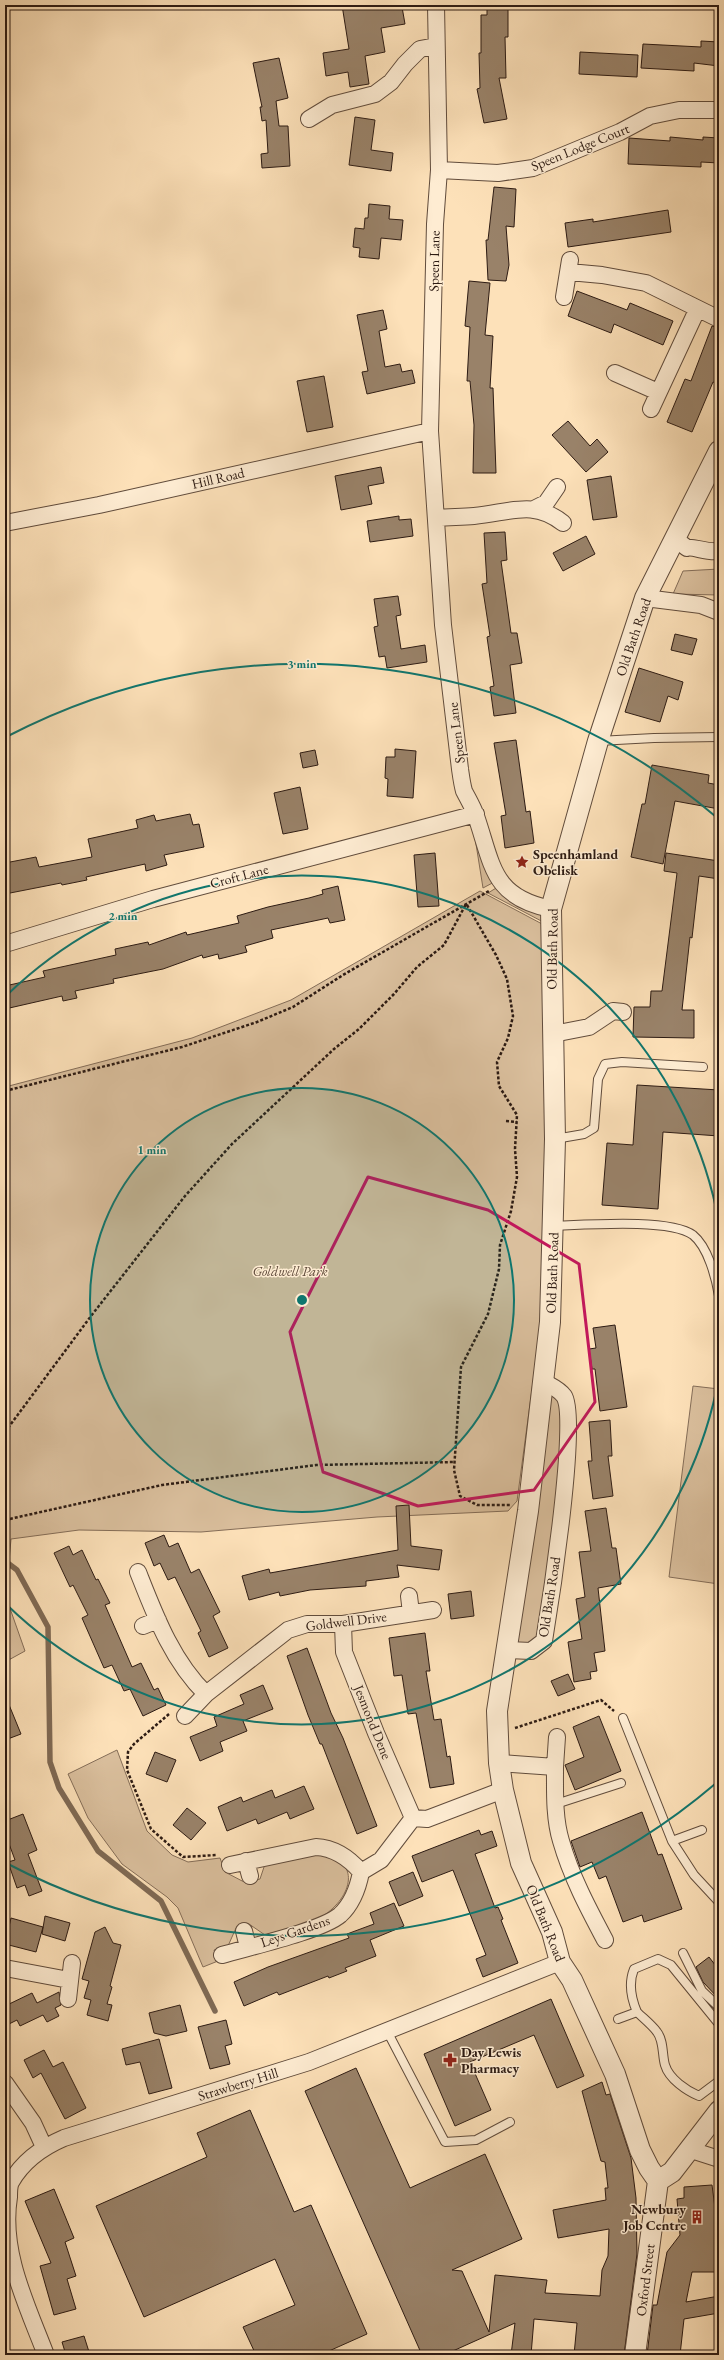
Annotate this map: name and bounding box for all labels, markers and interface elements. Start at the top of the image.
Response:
street label: Speen Lodge Court [528,119,632,175]
street label: Speen Lane [424,230,444,292]
street label: Hill Road [190,463,247,493]
street label: Old Bath Road [611,595,655,678]
text: 3 min [287,656,317,672]
street label: Speen Lane [443,701,469,765]
place label: Speenhamland Obelisk [533,845,619,879]
place icon: Speenhamland Obelisk [514,854,530,870]
street label: Croft Lane [208,859,271,892]
street label: Old Bath Road [542,907,562,990]
text: 2 min [108,908,138,924]
text: 1 min [137,1142,167,1158]
street label: Old Bath Road [542,1231,562,1314]
park label: Goldwell Park [252,1262,328,1280]
centre of rings [295,1293,309,1307]
street label: Old Bath Road [534,1554,564,1639]
street label: Goldwell Drive [304,1607,388,1635]
street label: Jesmond Dene [350,1681,396,1762]
street label: Old Bath Road [522,1882,570,1965]
street label: Leys Gardens [258,1911,332,1951]
place label: Day Lewis Pharmacy [461,2043,521,2077]
pharmacy icon: Day Lewis Pharmacy [442,2052,458,2068]
street label: Strawberry Hill [196,2063,281,2105]
place label: Newbury Job Centre [621,2200,686,2234]
building icon: Newbury Job Centre [689,2209,705,2225]
street label: Oxford Street [632,2242,658,2317]

